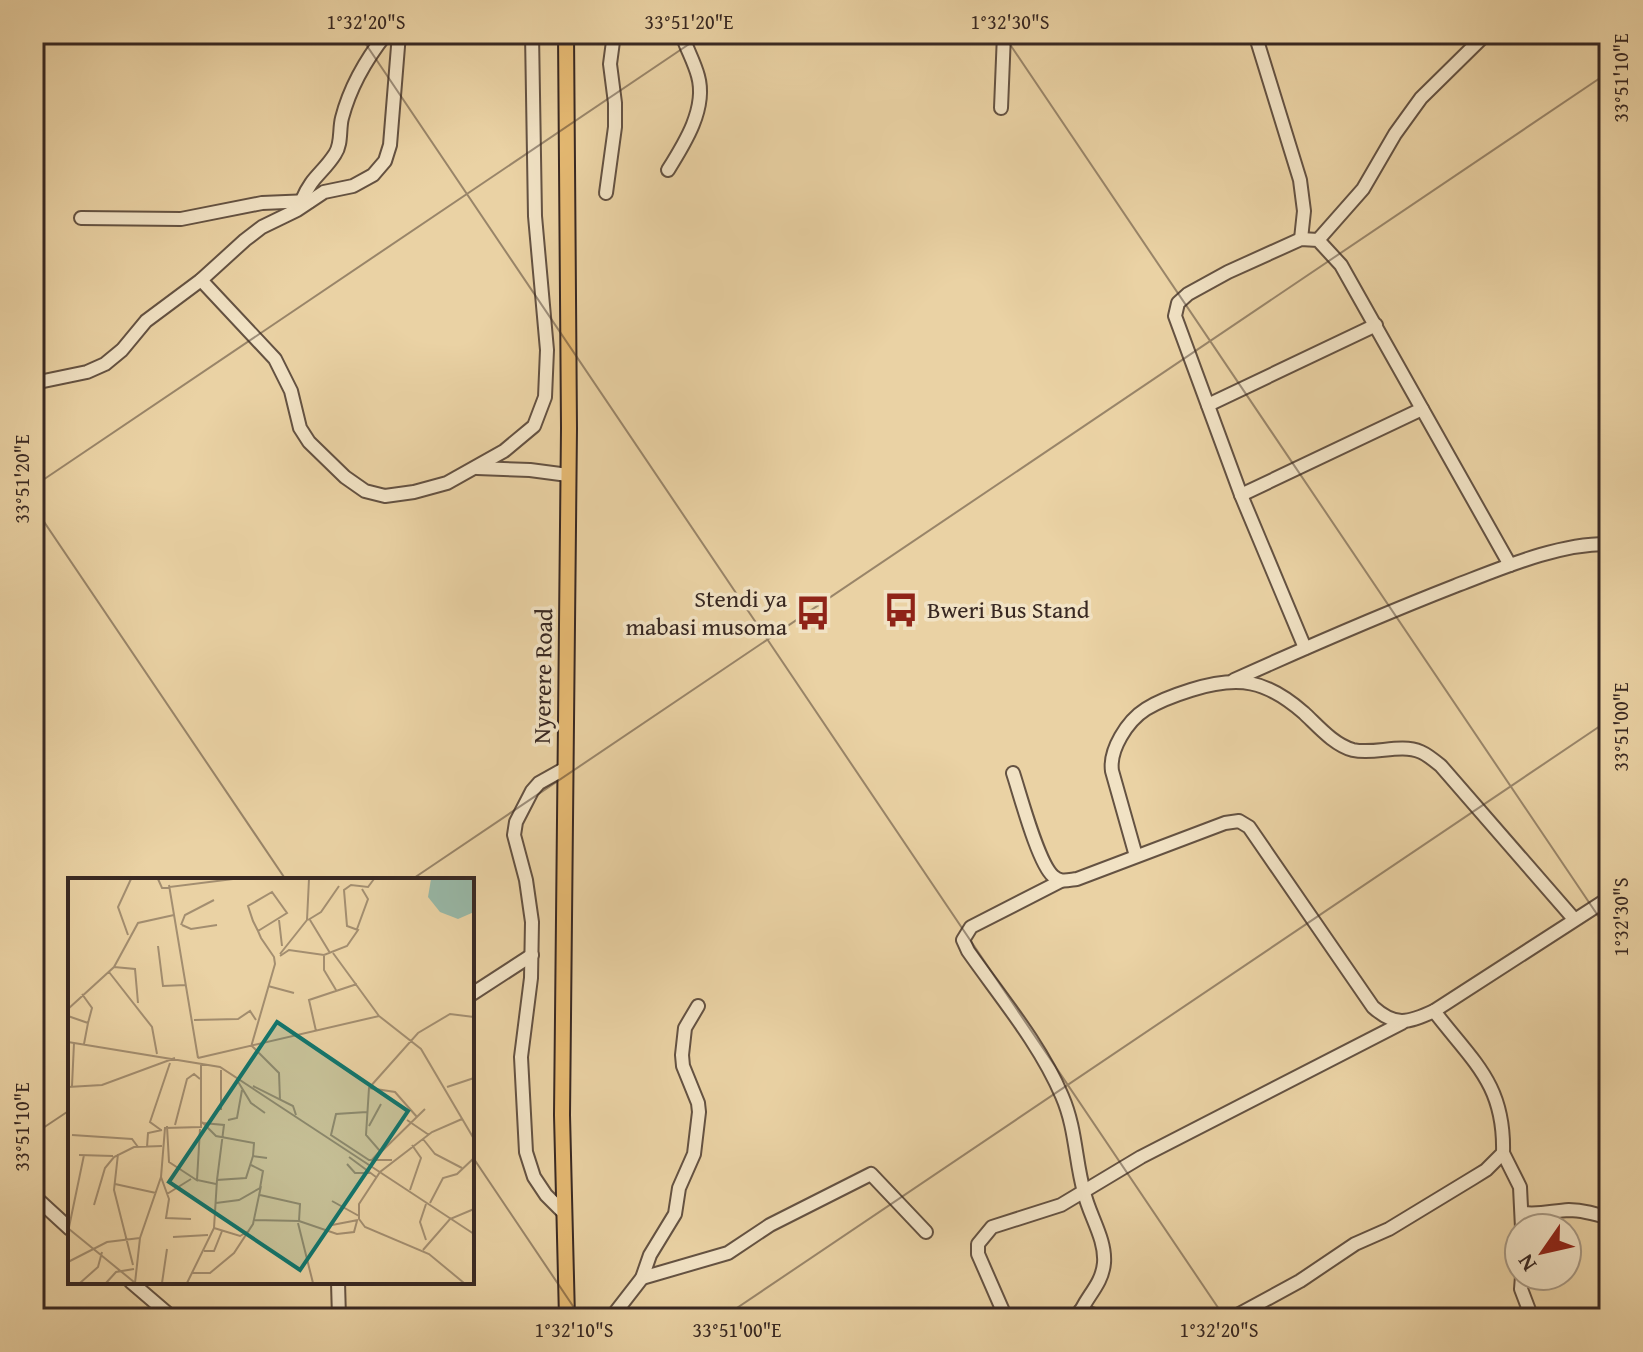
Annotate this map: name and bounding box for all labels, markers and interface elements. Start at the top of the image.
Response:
text: 1°32'20"S [326,7,406,36]
text: 33°51'20"E [645,7,733,36]
text: 1°32'30"S [970,7,1050,36]
text: 33°51'10"E [1606,34,1635,122]
text: 33°51'20"E [7,435,36,523]
place label: Stendi ya mabasi musoma [625,581,788,644]
bus stop icon: Bweri Bus Stand [882,591,920,629]
place label: Bweri Bus Stand [927,592,1090,627]
bus stop icon: Stendi ya mabasi musoma [794,594,832,632]
street label: Nyerere Road [524,608,561,744]
text: 33°51'00"E [1606,683,1635,771]
text: 1°32'30"S [1606,877,1635,957]
inset map [68,878,474,1284]
text: 33°51'10"E [7,1083,36,1171]
north arrow [1503,1212,1583,1292]
text: N [1509,1248,1544,1278]
text: 1°32'10"S [534,1315,614,1344]
text: 33°51'00"E [693,1315,781,1344]
text: 1°32'20"S [1179,1315,1259,1344]

